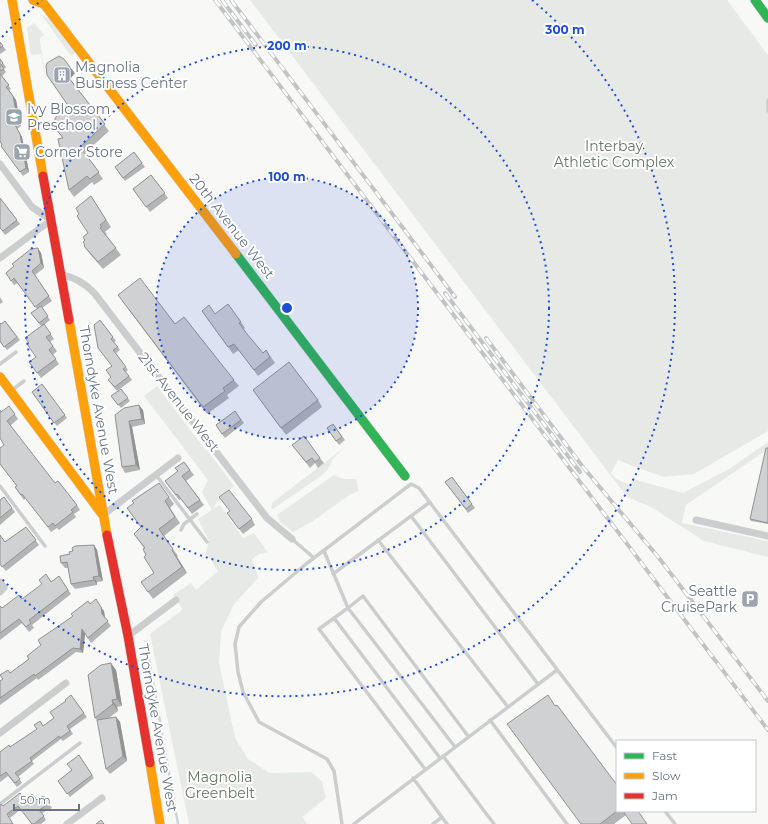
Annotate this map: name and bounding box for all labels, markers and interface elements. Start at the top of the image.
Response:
text: 300 m [544,22,585,37]
text: 200 m [267,38,307,53]
place label: Magnolia Business Center [75,58,188,92]
building icon: Magnolia Business Center [52,65,72,85]
place label: Ivy Blossom Preschool [27,100,110,134]
school or university icon: Ivy Blossom Preschool [4,107,24,127]
park label: Interbay Athletic Complex [554,137,675,171]
supermarket icon: Corner Store [12,142,32,162]
place label: Corner Store [35,143,123,161]
text: 100 m [269,169,305,184]
street label: 20th Avenue West [185,170,279,282]
centre of rings [280,301,294,315]
street label: Thorndyke Avenue West [75,324,123,496]
street label: 21st Avenue West [135,349,224,456]
place label: Seattle CruisePark [661,582,738,616]
parking icon: Seattle CruisePark [740,589,760,609]
street label: Thorndyke Avenue West [134,642,182,814]
legend [616,740,756,812]
text: Fast [652,748,677,763]
park label: Magnolia Greenbelt [185,768,255,802]
text: Slow [652,768,681,783]
scale bar [14,786,79,812]
text: Jam [651,788,678,803]
text: 50 m [20,792,51,807]

